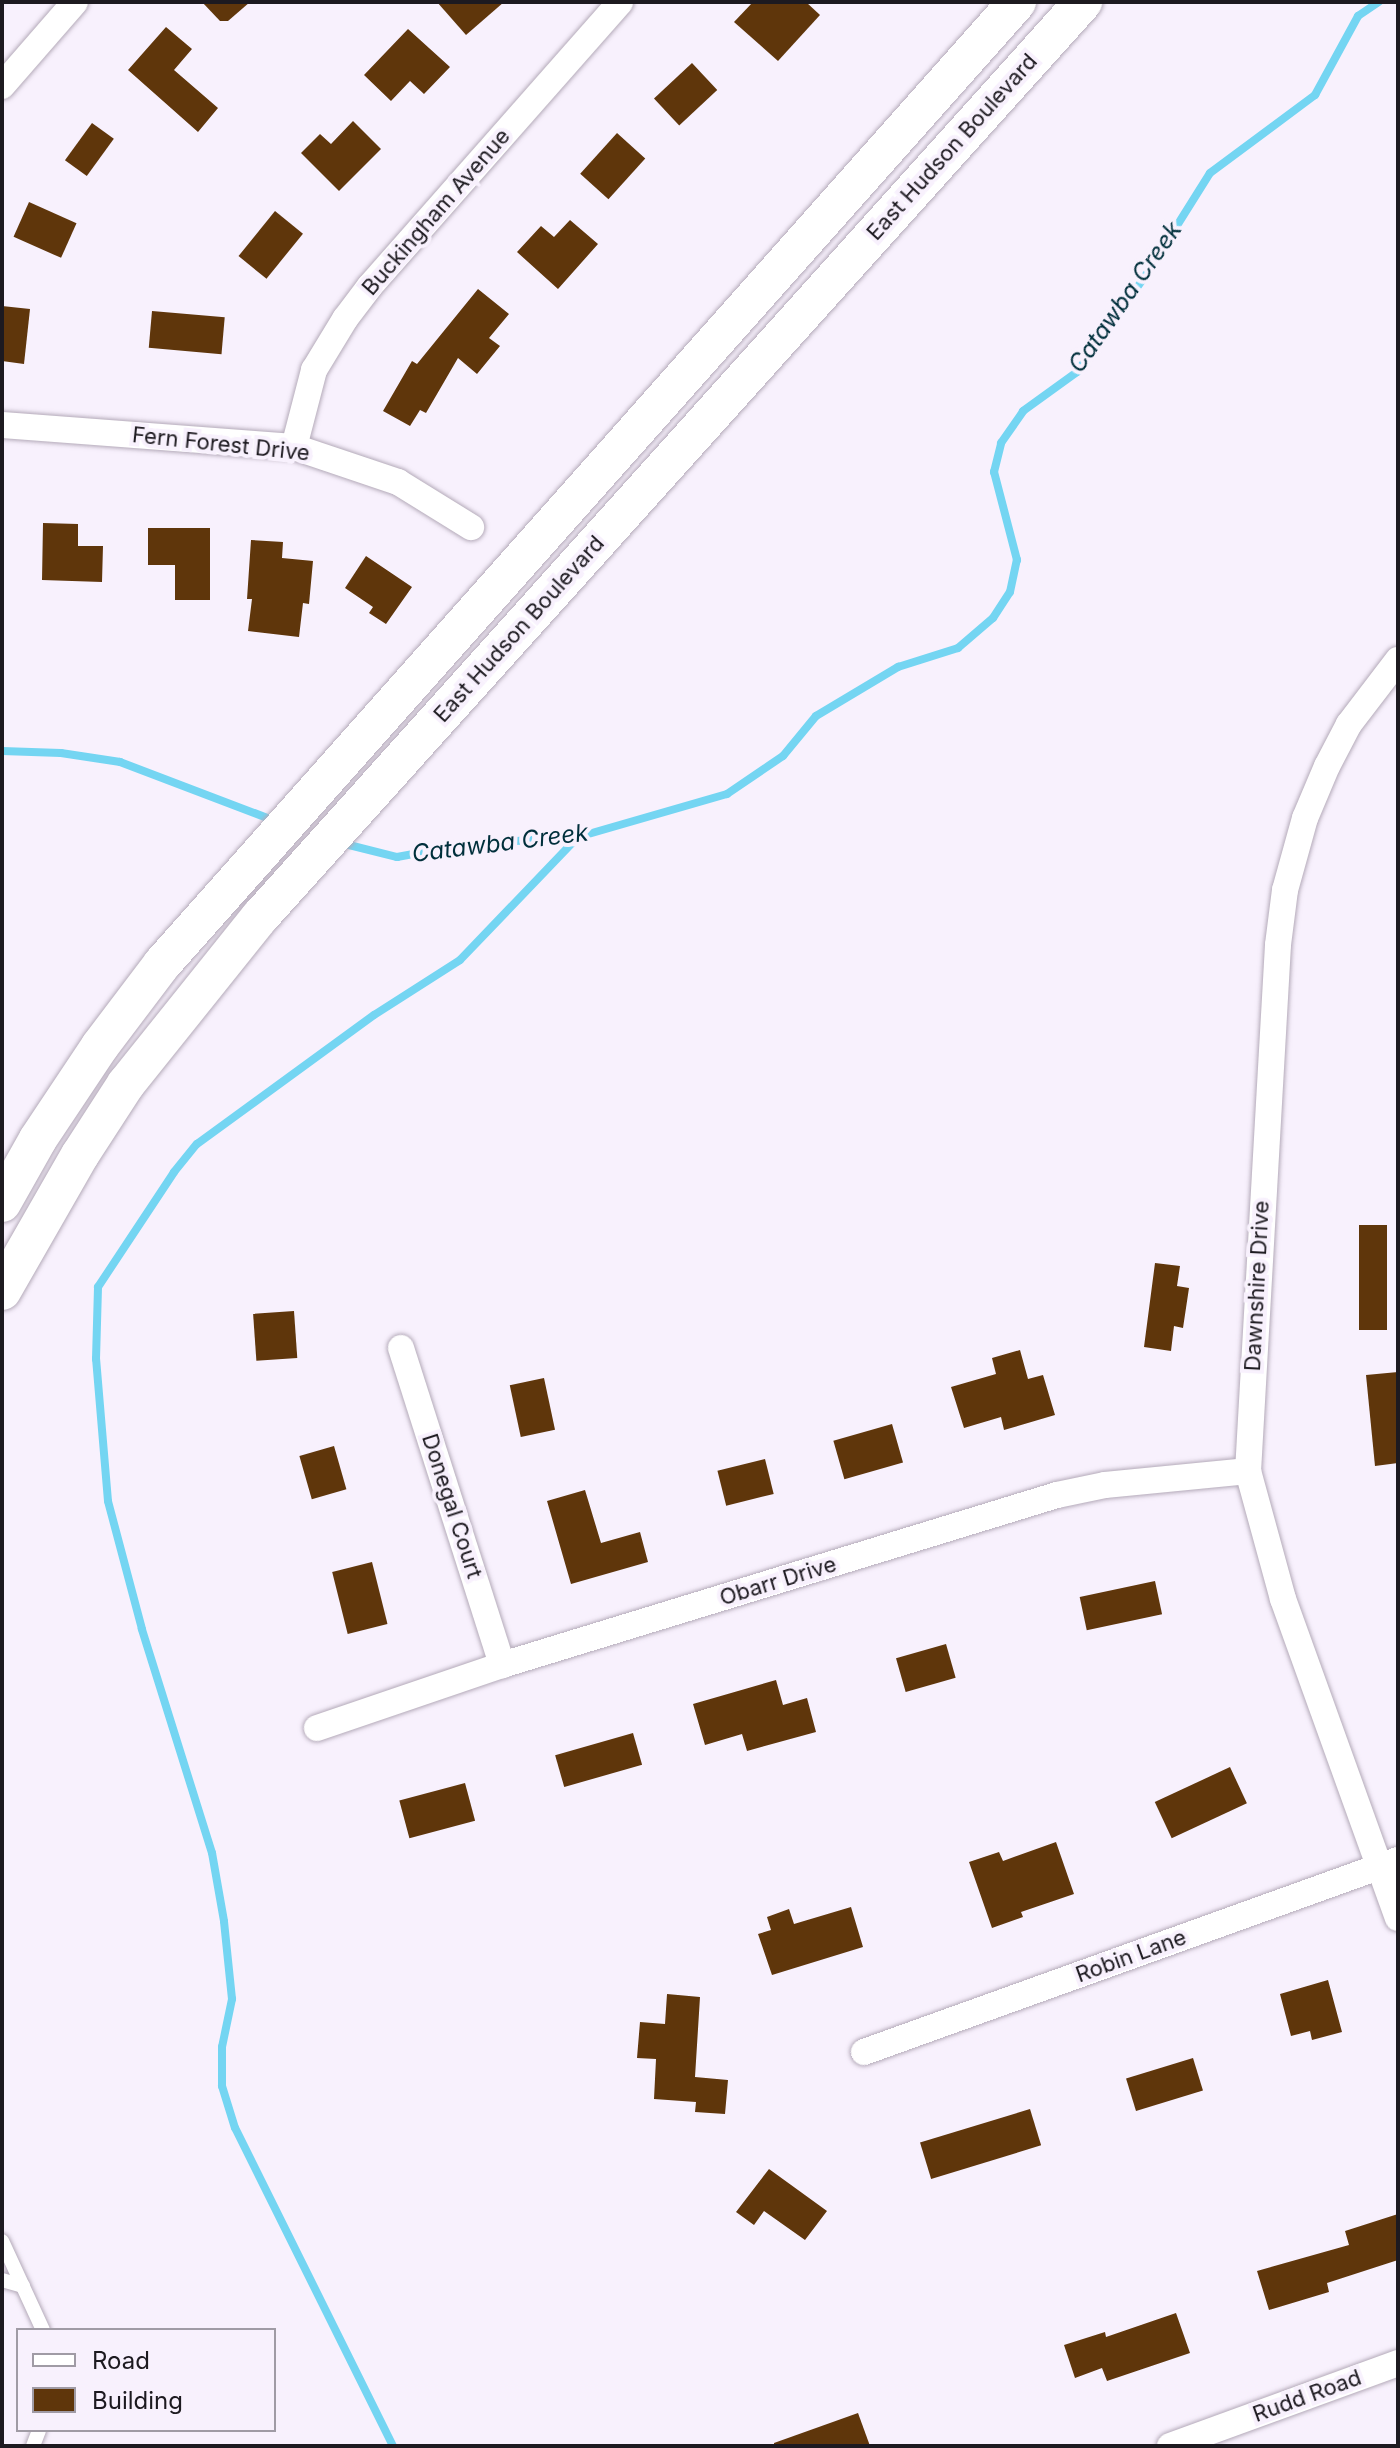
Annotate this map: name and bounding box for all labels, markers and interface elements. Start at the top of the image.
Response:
street label: East Hudson Boulevard [861,48,1043,246]
street label: Buckingham Avenue [357,123,515,301]
water label: Catawba Creek [1062,216,1188,378]
street label: Fern Forest Drive [131,422,311,466]
street label: East Hudson Boulevard [428,530,610,728]
water label: Catawba Creek [410,818,590,868]
street label: Dawnshire Drive [1239,1200,1275,1372]
street label: Donegal Court [416,1430,488,1582]
street label: Obarr Drive [716,1551,840,1611]
street label: Robin Lane [1072,1924,1190,1988]
legend [16,2328,276,2432]
text: Road [92,2346,150,2375]
street label: Rudd Road [1249,2364,1365,2428]
text: Building [92,2386,183,2415]

